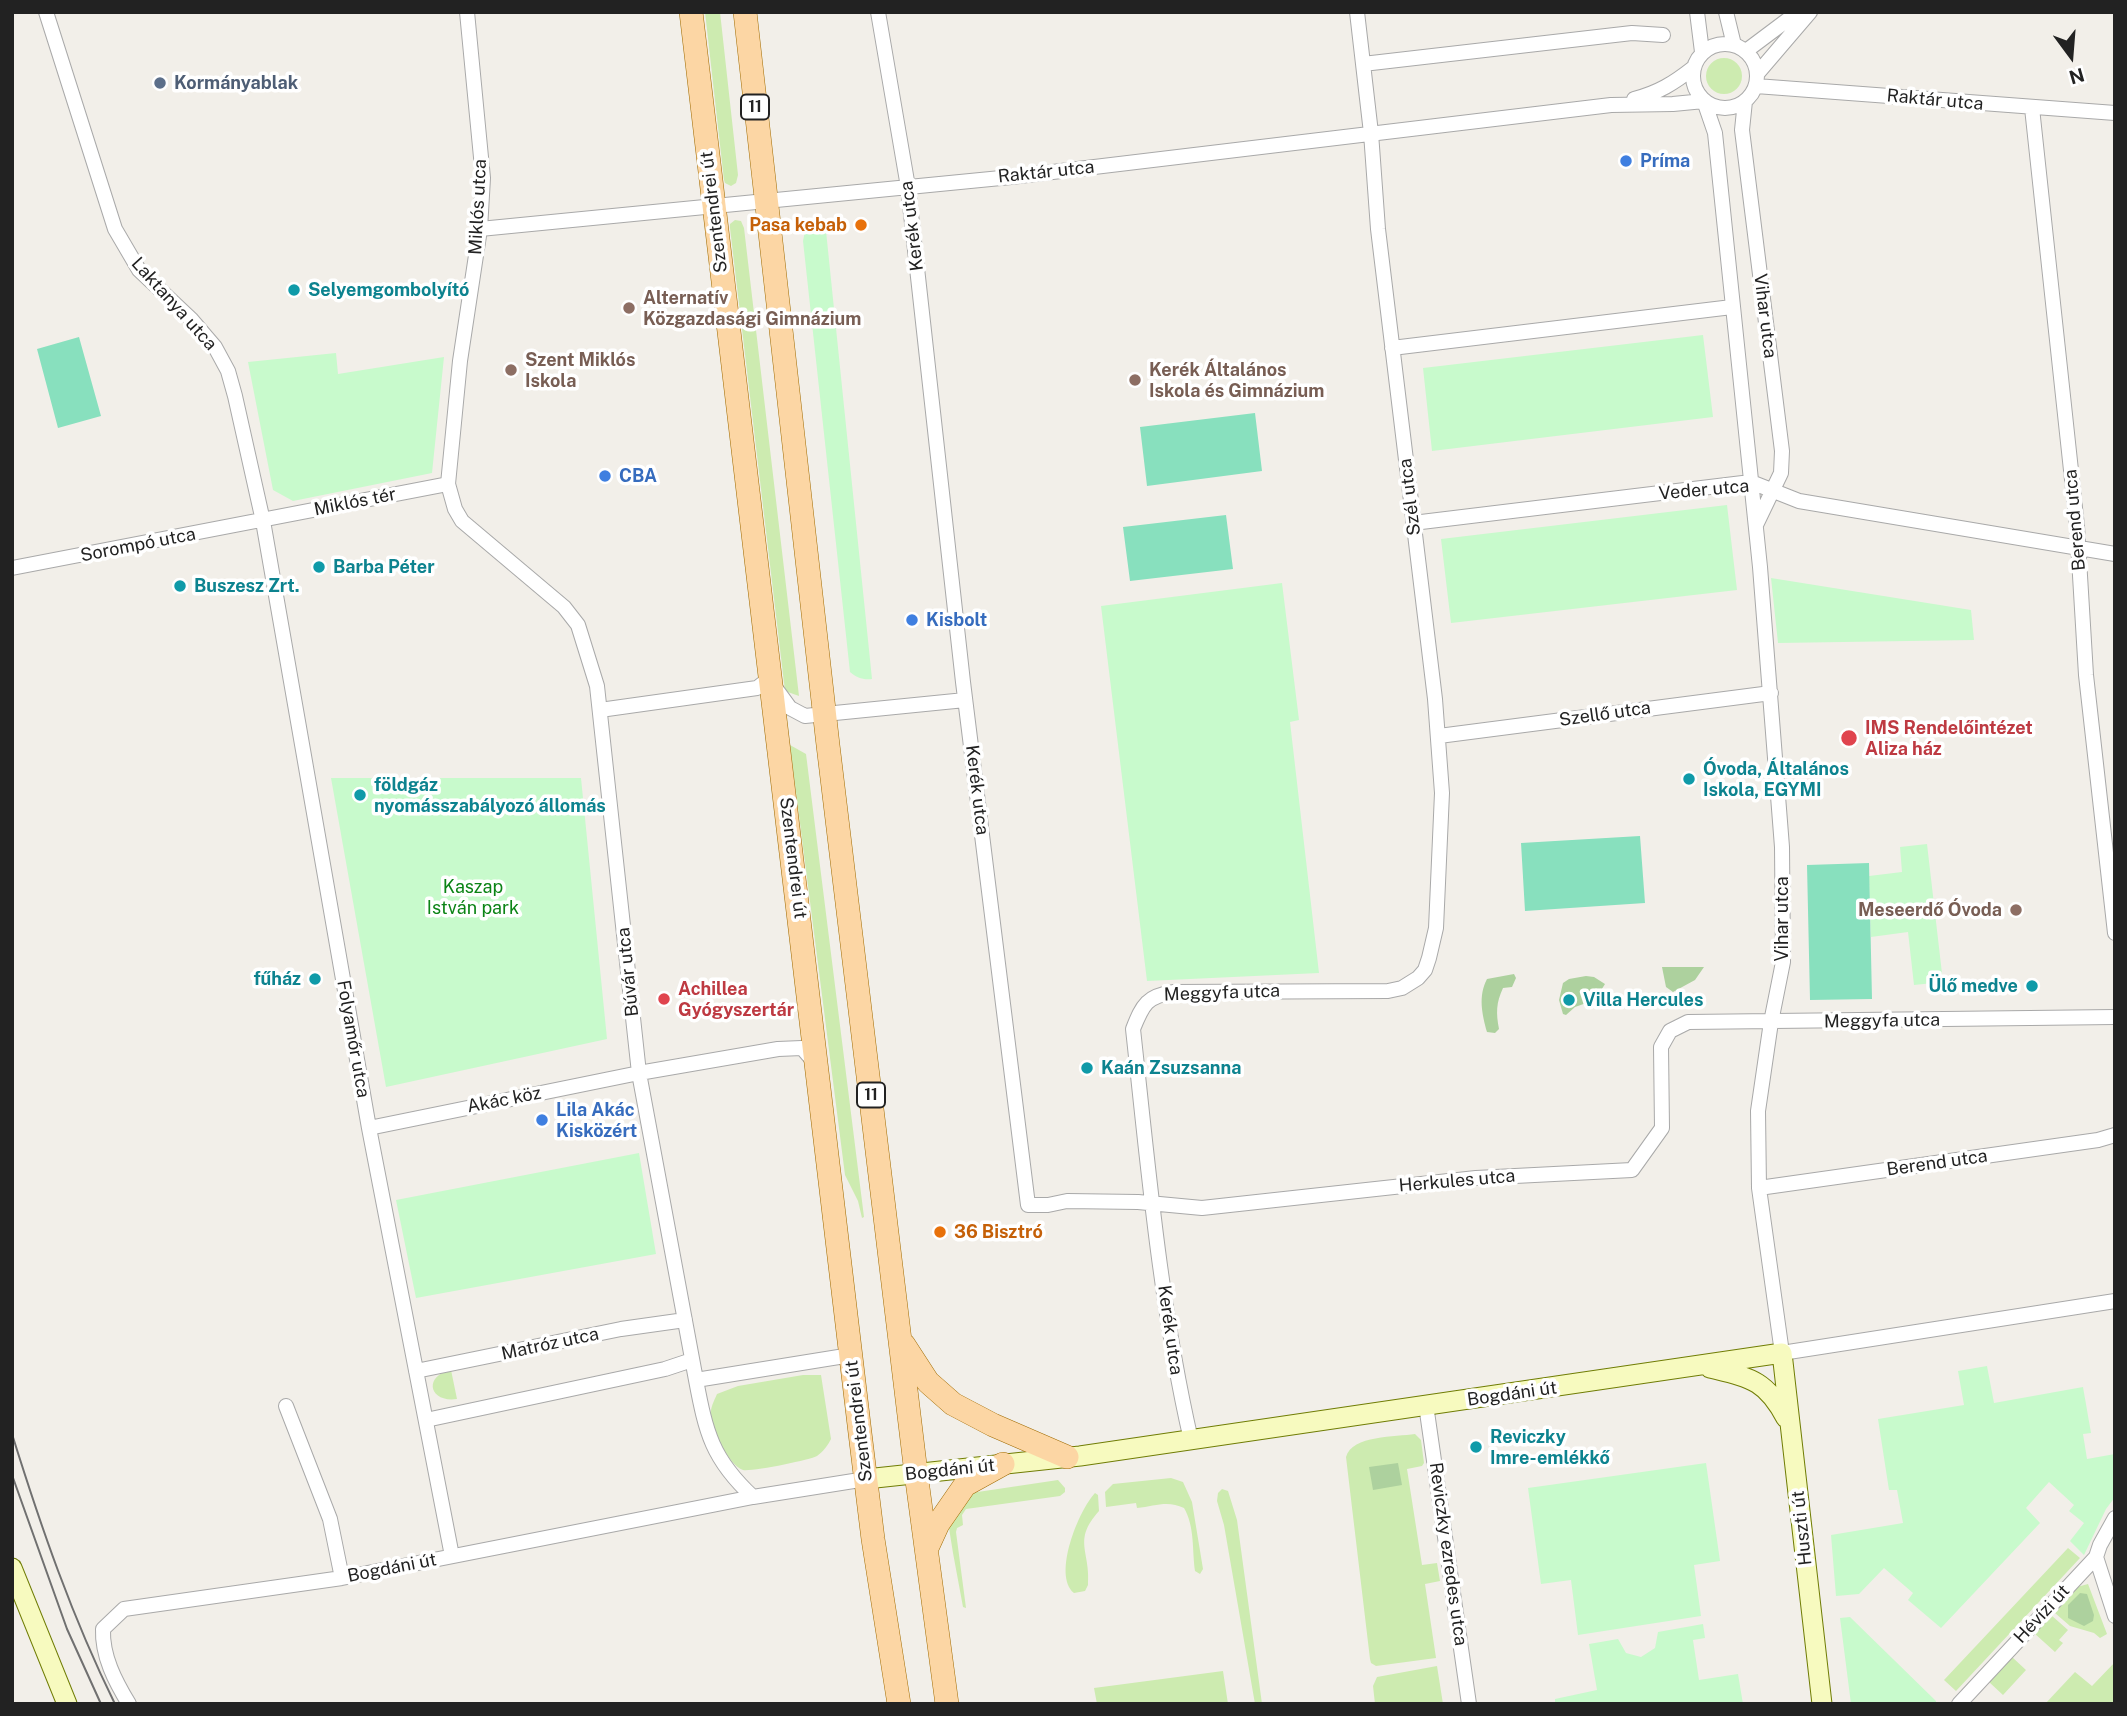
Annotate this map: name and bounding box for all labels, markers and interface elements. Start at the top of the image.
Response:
north arrow [2036,21,2106,91]
text: N [2067,64,2087,89]
place label: Kormányablak [174,72,298,94]
marker: Kormányablak [152,75,168,91]
street label: Raktár utca [1886,85,1984,115]
road number: 11 [741,94,769,120]
street label: Szentendrei út [696,150,732,274]
place label: Príma [1640,150,1690,172]
marker: Príma [1618,153,1634,169]
street label: Raktár utca [997,156,1095,188]
street label: Miklós utca [465,158,491,256]
street label: Kerék utca [896,180,928,272]
place label: Pasa kebab [749,214,847,236]
marker: Pasa kebab [853,217,869,233]
street label: Laktanya utca [127,253,221,355]
street label: Vihar utca [1749,272,1781,360]
place label: Selyemgombolyító [308,279,469,301]
marker: Selyemgombolyító [286,282,302,298]
place label: Alternatív Közgazdasági Gimnázium [643,287,861,330]
marker: Alternatív Közgazdasági Gimnázium [621,300,637,316]
place label: Szent Miklós Iskola [525,349,635,392]
place label: Kerék Általános Iskola és Gimnázium [1149,359,1324,402]
marker: Szent Miklós Iskola [503,362,519,378]
marker: Kerék Általános Iskola és Gimnázium [1127,372,1143,388]
street label: Szél utca [1395,457,1425,537]
place label: CBA [619,465,657,487]
marker: CBA [597,468,613,484]
street label: Berend utca [2060,468,2090,572]
street label: Veder utca [1658,475,1750,505]
street label: Miklós tér [312,483,398,521]
street label: Sorompó utca [79,523,197,567]
place label: Barba Péter [333,556,435,578]
marker: Barba Péter [311,559,327,575]
place label: Buszesz Zrt. [194,575,300,597]
marker: Buszesz Zrt. [172,578,188,594]
place label: Kisbolt [926,609,987,631]
marker: Kisbolt [904,612,920,628]
street label: Szellő utca [1558,697,1652,731]
place label: IMS Rendelőintézet Aliza ház [1865,717,2033,760]
marker: IMS Rendelőintézet Aliza ház [1839,728,1859,748]
street label: Kerék utca [961,744,993,836]
place label: Óvoda, Általános Iskola, EGYMI [1703,758,1849,800]
marker: Óvoda, Általános Iskola, EGYMI [1681,771,1697,787]
place label: földgáz nyomásszabályozó állomás [374,774,606,816]
marker: földgáz nyomásszabályozó állomás [352,787,368,803]
street label: Szentendrei út [775,796,811,920]
park label: Kaszap István park [427,876,519,918]
street label: Vihar utca [1771,876,1793,962]
place label: Meseerdő Óvoda [1858,899,2002,921]
marker: Meseerdő Óvoda [2008,902,2024,918]
street label: Búvár utca [613,926,643,1018]
place label: fűház [253,968,301,990]
marker: fűház [307,971,323,987]
place label: Ülő medve [1928,975,2018,997]
place label: Achillea Gyógyszertár [678,978,794,1020]
marker: Ülő medve [2024,978,2040,994]
street label: Folyamőr utca [332,979,374,1099]
street label: Meggyfa utca [1164,980,1280,1006]
place label: Villa Hercules [1583,989,1703,1011]
marker: Achillea Gyógyszertár [656,991,672,1007]
marker: Villa Hercules [1561,992,1577,1008]
street label: Meggyfa utca [1824,1009,1940,1033]
place label: Kaán Zsuzsanna [1101,1057,1241,1079]
marker: Kaán Zsuzsanna [1079,1060,1095,1076]
street label: Akác köz [465,1082,543,1118]
road number: 11 [857,1082,885,1107]
place label: Lila Akác Kisközért [556,1099,637,1142]
marker: Lila Akác Kisközért [534,1112,550,1128]
street label: Berend utca [1885,1145,1989,1181]
street label: Herkules utca [1398,1165,1516,1197]
place label: 36 Bisztró [954,1221,1043,1243]
marker: 36 Bisztró [932,1224,948,1240]
street label: Kerék utca [1153,1284,1187,1376]
street label: Matróz utca [499,1323,601,1365]
street label: Szentendrei út [841,1359,877,1483]
street label: Bogdáni út [1466,1377,1558,1411]
place label: Reviczky Imre-emlékkő [1490,1426,1610,1468]
marker: Reviczky Imre-emlékkő [1468,1439,1484,1455]
street label: Bogdáni út [904,1455,996,1485]
street label: Reviczky ezredes utca [1424,1461,1472,1647]
street label: Huszti út [1787,1489,1817,1567]
street label: Bogdáni út [346,1549,438,1587]
street label: Hévízi út [2010,1580,2074,1648]

